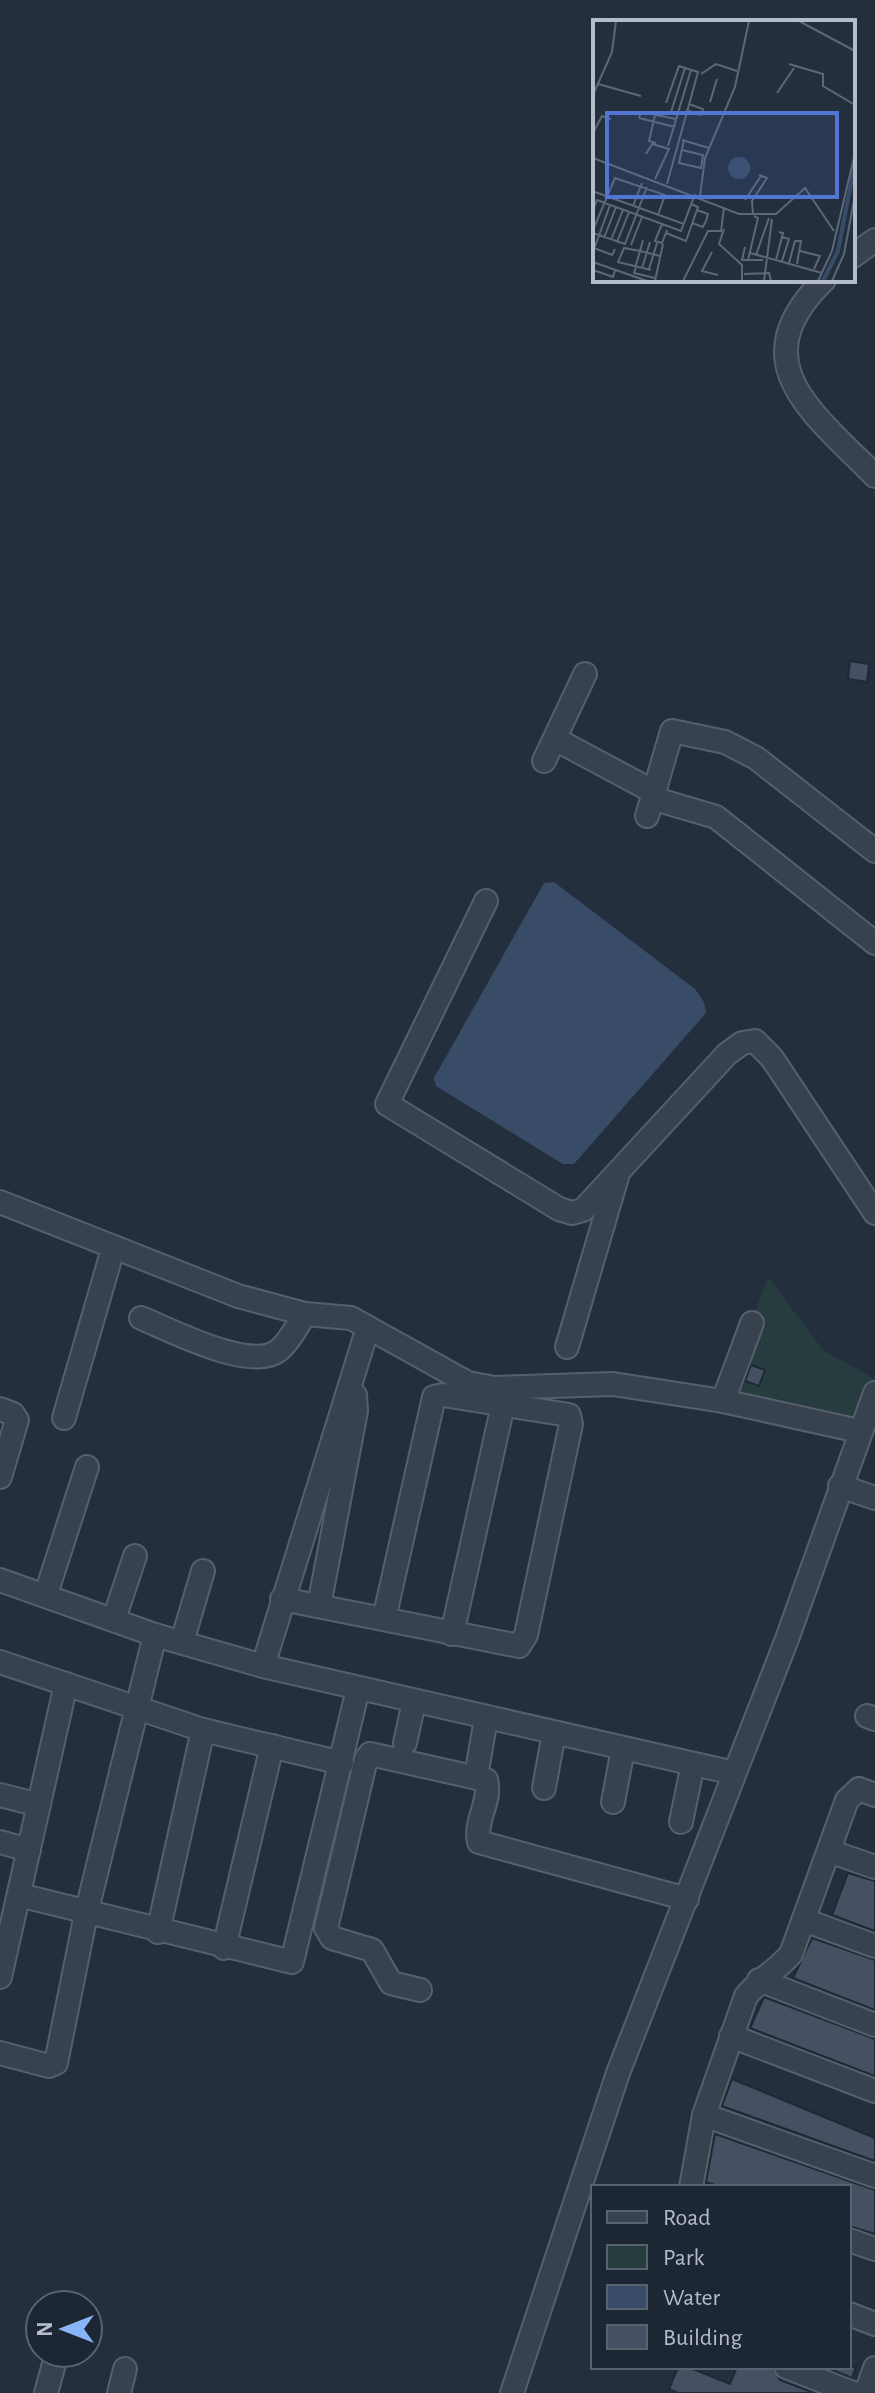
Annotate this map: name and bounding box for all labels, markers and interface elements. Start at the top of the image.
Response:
inset map [593,20,855,282]
legend [591,2185,851,2369]
text: Road [663,2206,711,2230]
text: Park [663,2246,704,2270]
text: Water [663,2286,721,2310]
north arrow [24,2289,104,2369]
text: N [34,2321,56,2337]
text: Building [663,2326,742,2350]

